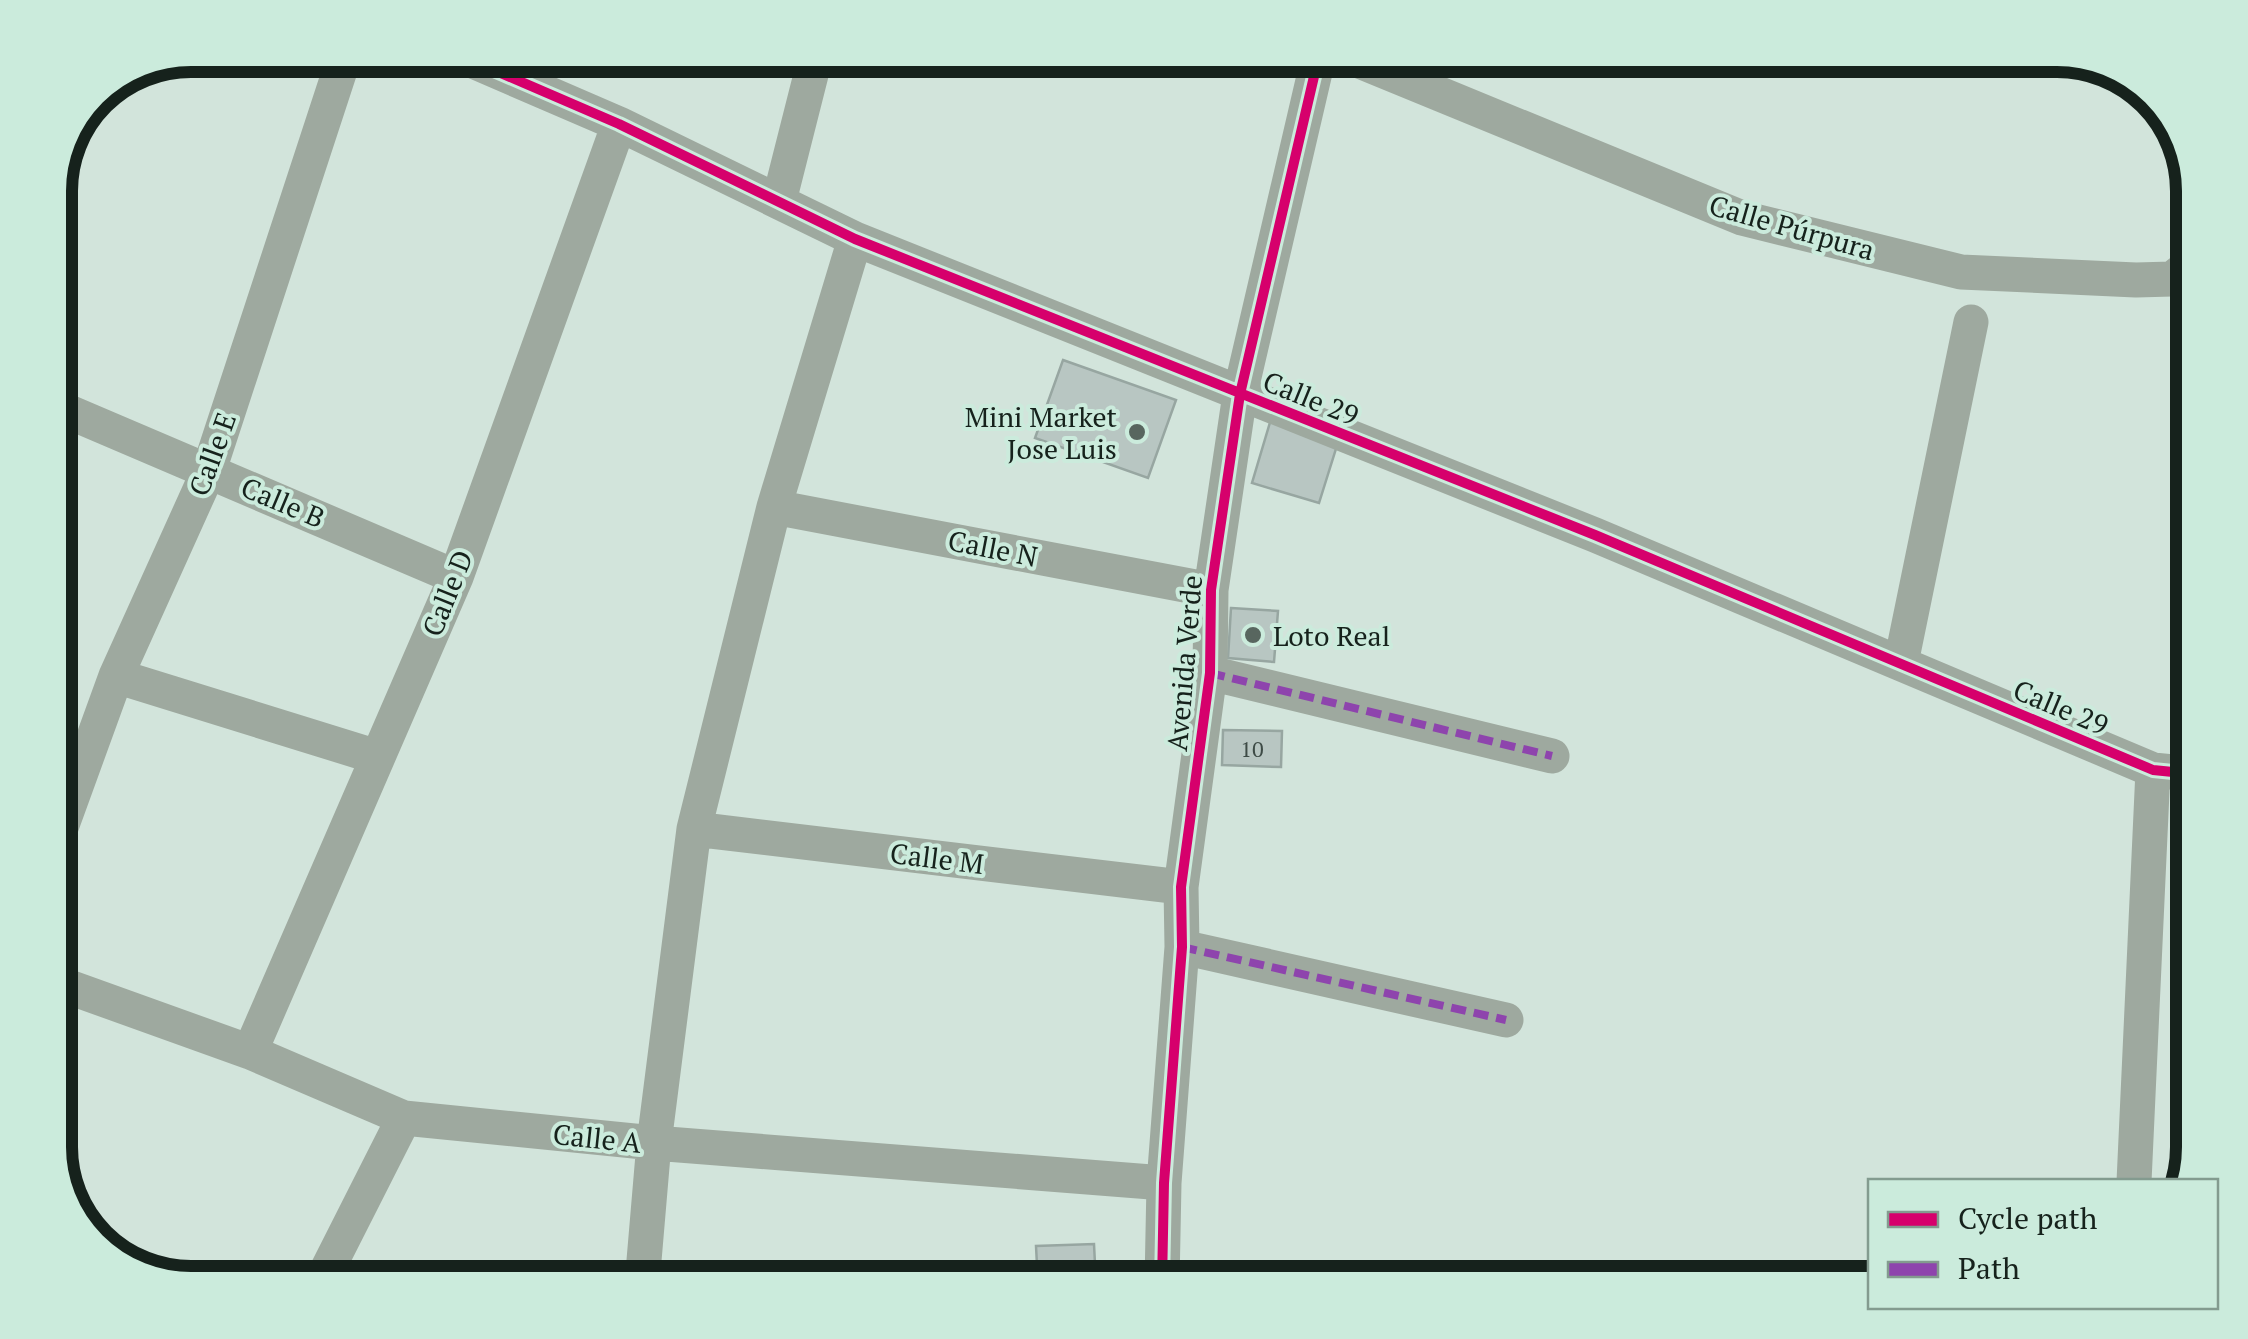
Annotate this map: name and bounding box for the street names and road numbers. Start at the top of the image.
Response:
street label: Calle Púrpura [1705,186,1879,268]
street label: Calle 29 [1258,362,1364,434]
street label: Calle E [180,407,244,501]
street label: Calle B [236,468,330,536]
street label: Calle N [945,521,1041,575]
street label: Calle D [413,544,481,642]
street label: Avenida Verde [1158,573,1210,753]
street label: Calle 29 [2008,670,2114,744]
street label: Calle M [888,834,986,882]
street label: Calle A [551,1115,644,1161]

